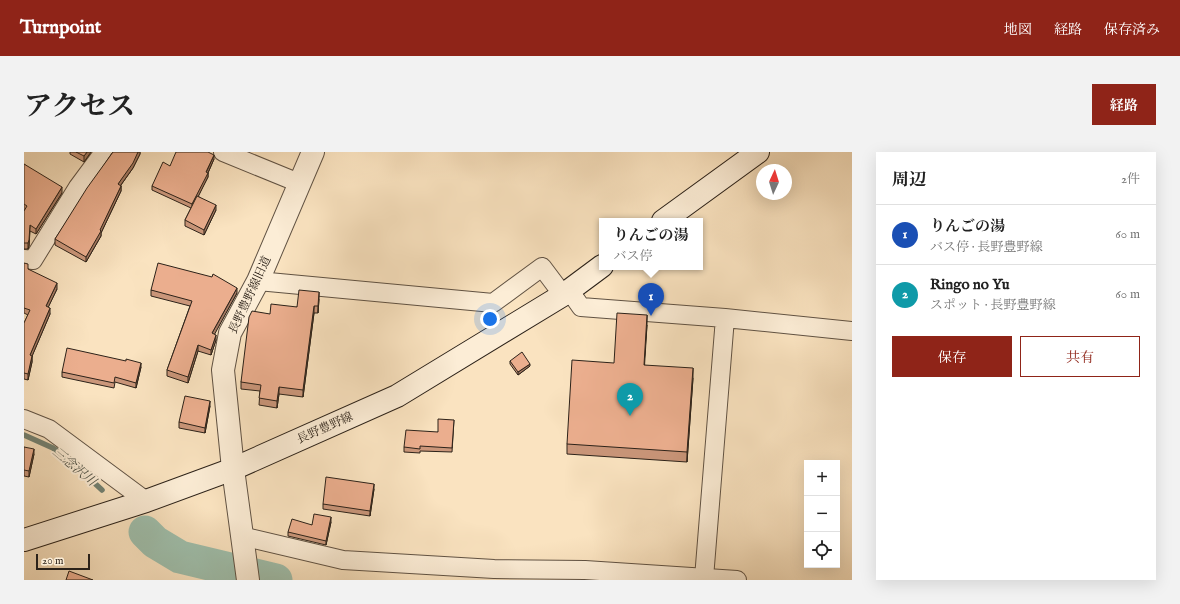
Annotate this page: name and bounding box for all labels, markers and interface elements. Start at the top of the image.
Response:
text: Turnpoint [20,16,101,40]
text: 地図 [1004,21,1032,39]
text: 経路 [1054,21,1082,39]
text: 保存済み [1104,21,1160,39]
button: 経路 [1092,84,1156,125]
text: アクセス [24,90,135,125]
north arrow [756,164,792,200]
text: 周辺 [892,170,926,191]
text: 2件 [1121,171,1140,188]
text: りんごの湯 [930,217,1005,236]
popup [599,218,703,270]
text: りんごの湯 [613,226,689,245]
text: 1 [903,226,907,243]
text: 60 m [1115,226,1140,243]
text: バス停 · 長野豊野線 [930,239,1043,256]
text: バス停 [613,248,653,265]
street label: 長野豊野線旧道 [225,254,275,336]
text: Ringo no Yu [930,275,1009,294]
pin: 1 [638,283,664,316]
text: 2 [902,286,908,303]
text: 60 m [1115,286,1140,303]
text: スポット · 長野豊野線 [930,297,1056,314]
your location [480,309,500,329]
button: 保存 [892,336,1012,377]
button: 共有 [1020,336,1140,377]
pin: 2 [617,383,643,416]
street label: 長野豊野線 [295,409,355,447]
water label: 三念沢川 [49,444,101,492]
map controls [804,460,840,568]
button: + [804,460,840,496]
button: − [804,496,840,532]
button: locate [804,532,840,568]
scale bar [36,552,90,571]
text: 20 m [42,554,63,568]

